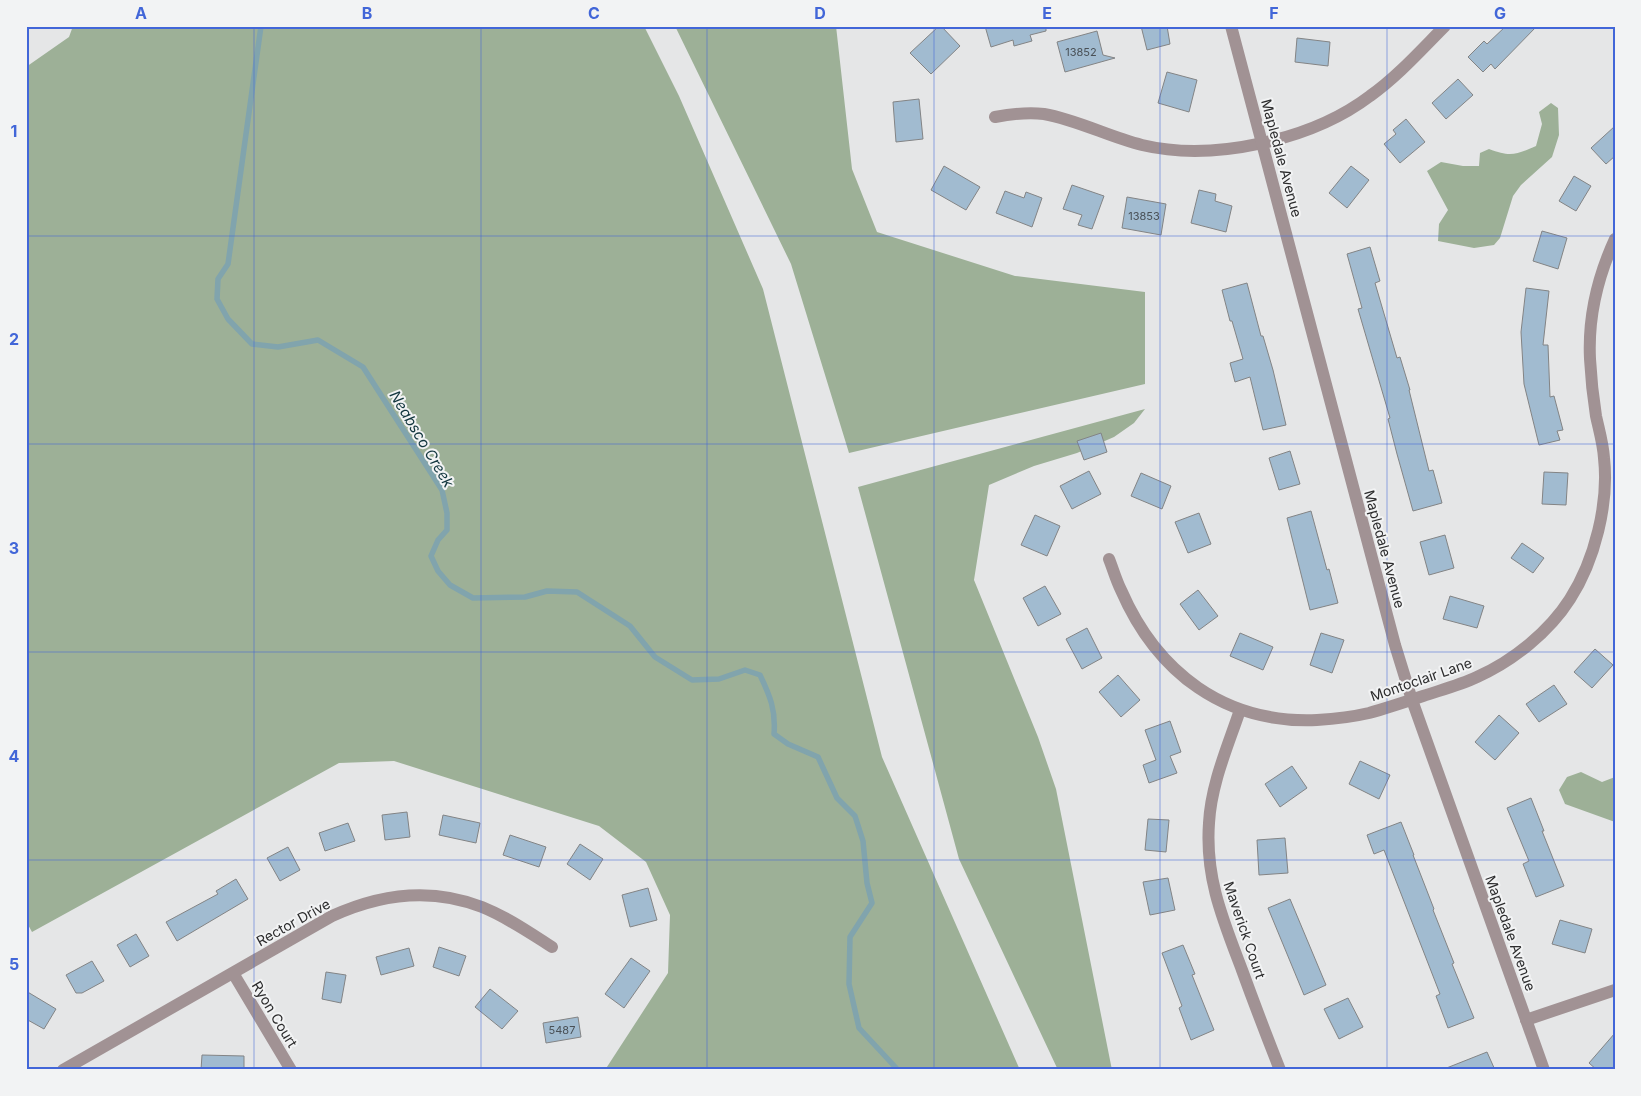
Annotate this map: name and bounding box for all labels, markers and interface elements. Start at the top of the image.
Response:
text: A [135,3,147,23]
text: B [362,3,372,23]
text: C [588,3,600,23]
text: D [814,3,826,23]
text: E [1042,3,1052,23]
text: F [1269,3,1279,23]
text: G [1494,3,1506,23]
house number: 13852 [1065,45,1097,59]
street label: Mapledale Avenue [1258,97,1306,219]
text: 1 [11,121,17,141]
house number: 13853 [1128,209,1160,223]
text: 2 [9,329,19,349]
water label: Neabsco Creek [386,387,459,492]
street label: Mapledale Avenue [1361,488,1409,610]
text: 3 [9,538,19,558]
street label: Montoclair Lane [1368,654,1474,704]
text: 4 [9,746,20,766]
street label: Mapledale Avenue [1482,873,1540,993]
street label: Maverick Court [1220,879,1270,981]
street label: Rector Drive [253,895,333,949]
text: 5 [9,954,19,974]
street label: Ryon Court [249,978,302,1051]
house number: 5487 [549,1023,575,1037]

